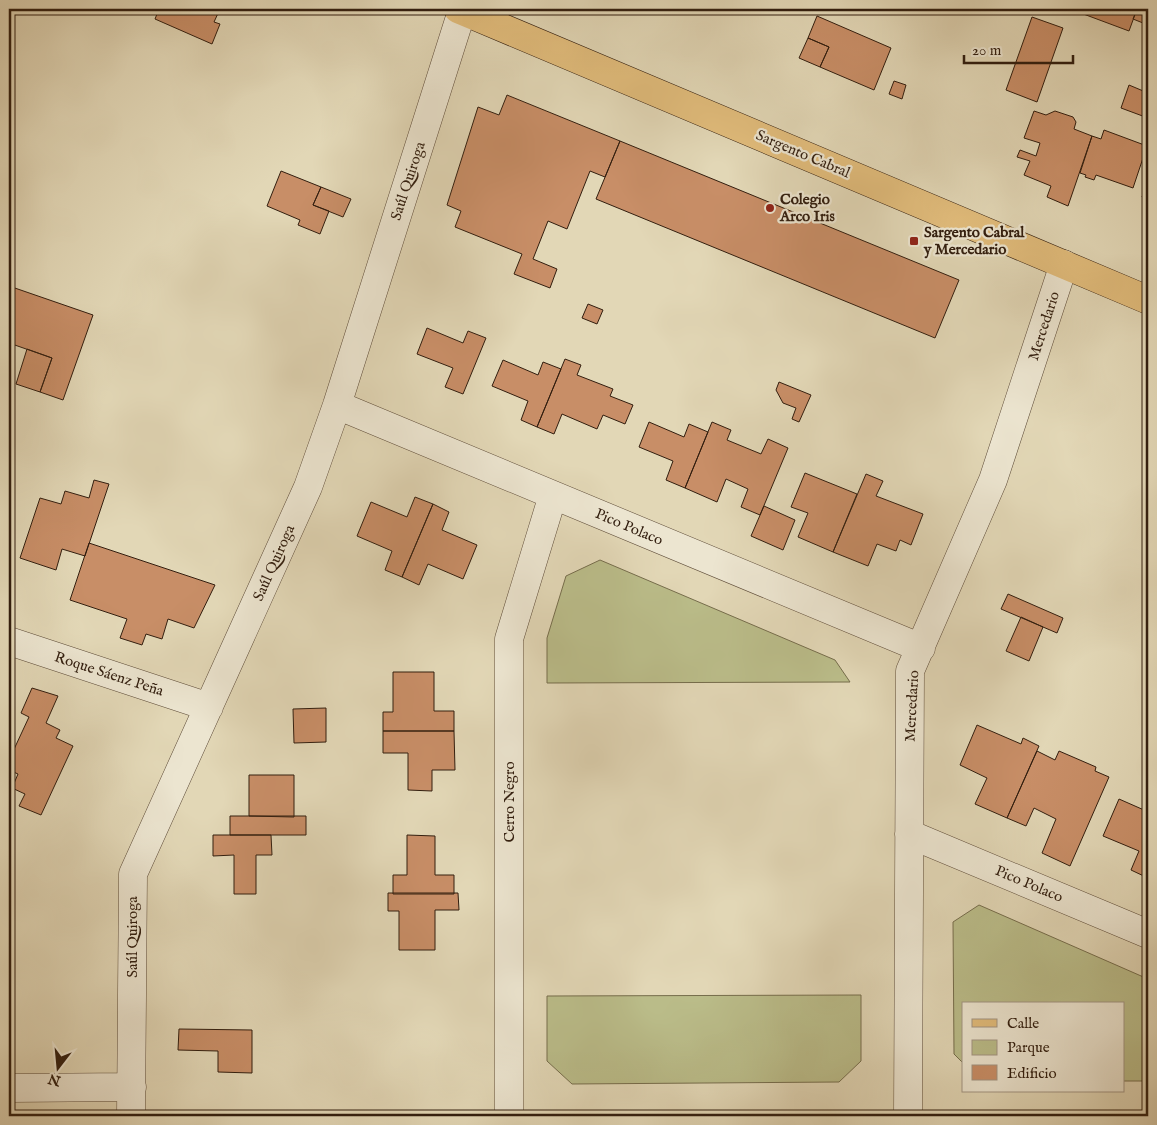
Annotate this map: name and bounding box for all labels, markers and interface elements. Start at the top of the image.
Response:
scale bar [964,32,1073,64]
text: 20 m [972,41,1002,60]
street label: Sargento Cabral [753,126,854,183]
street label: Saúl Quiroga [386,139,430,223]
place label: Colegio Arco Iris [779,190,835,226]
marker: Colegio Arco Iris [764,202,776,214]
place label: Sargento Cabral y Mercedario [923,223,1025,259]
marker: Sargento Cabral y Mercedario [908,235,920,247]
street label: Mercedario [1024,289,1064,363]
street label: Pico Polaco [592,504,666,550]
street label: Saúl Quiroga [249,521,299,604]
street label: Roque Sáenz Peña [52,647,167,701]
street label: Mercedario [901,670,923,742]
street label: Cerro Negro [500,761,519,843]
street label: Pico Polaco [992,861,1066,907]
street label: Saúl Quiroga [123,896,142,978]
legend [962,1002,1124,1092]
text: Calle [1007,1014,1039,1033]
text: Parque [1007,1038,1050,1057]
north arrow [32,1042,82,1092]
text: Edificio [1007,1064,1057,1083]
text: N [46,1069,64,1090]

